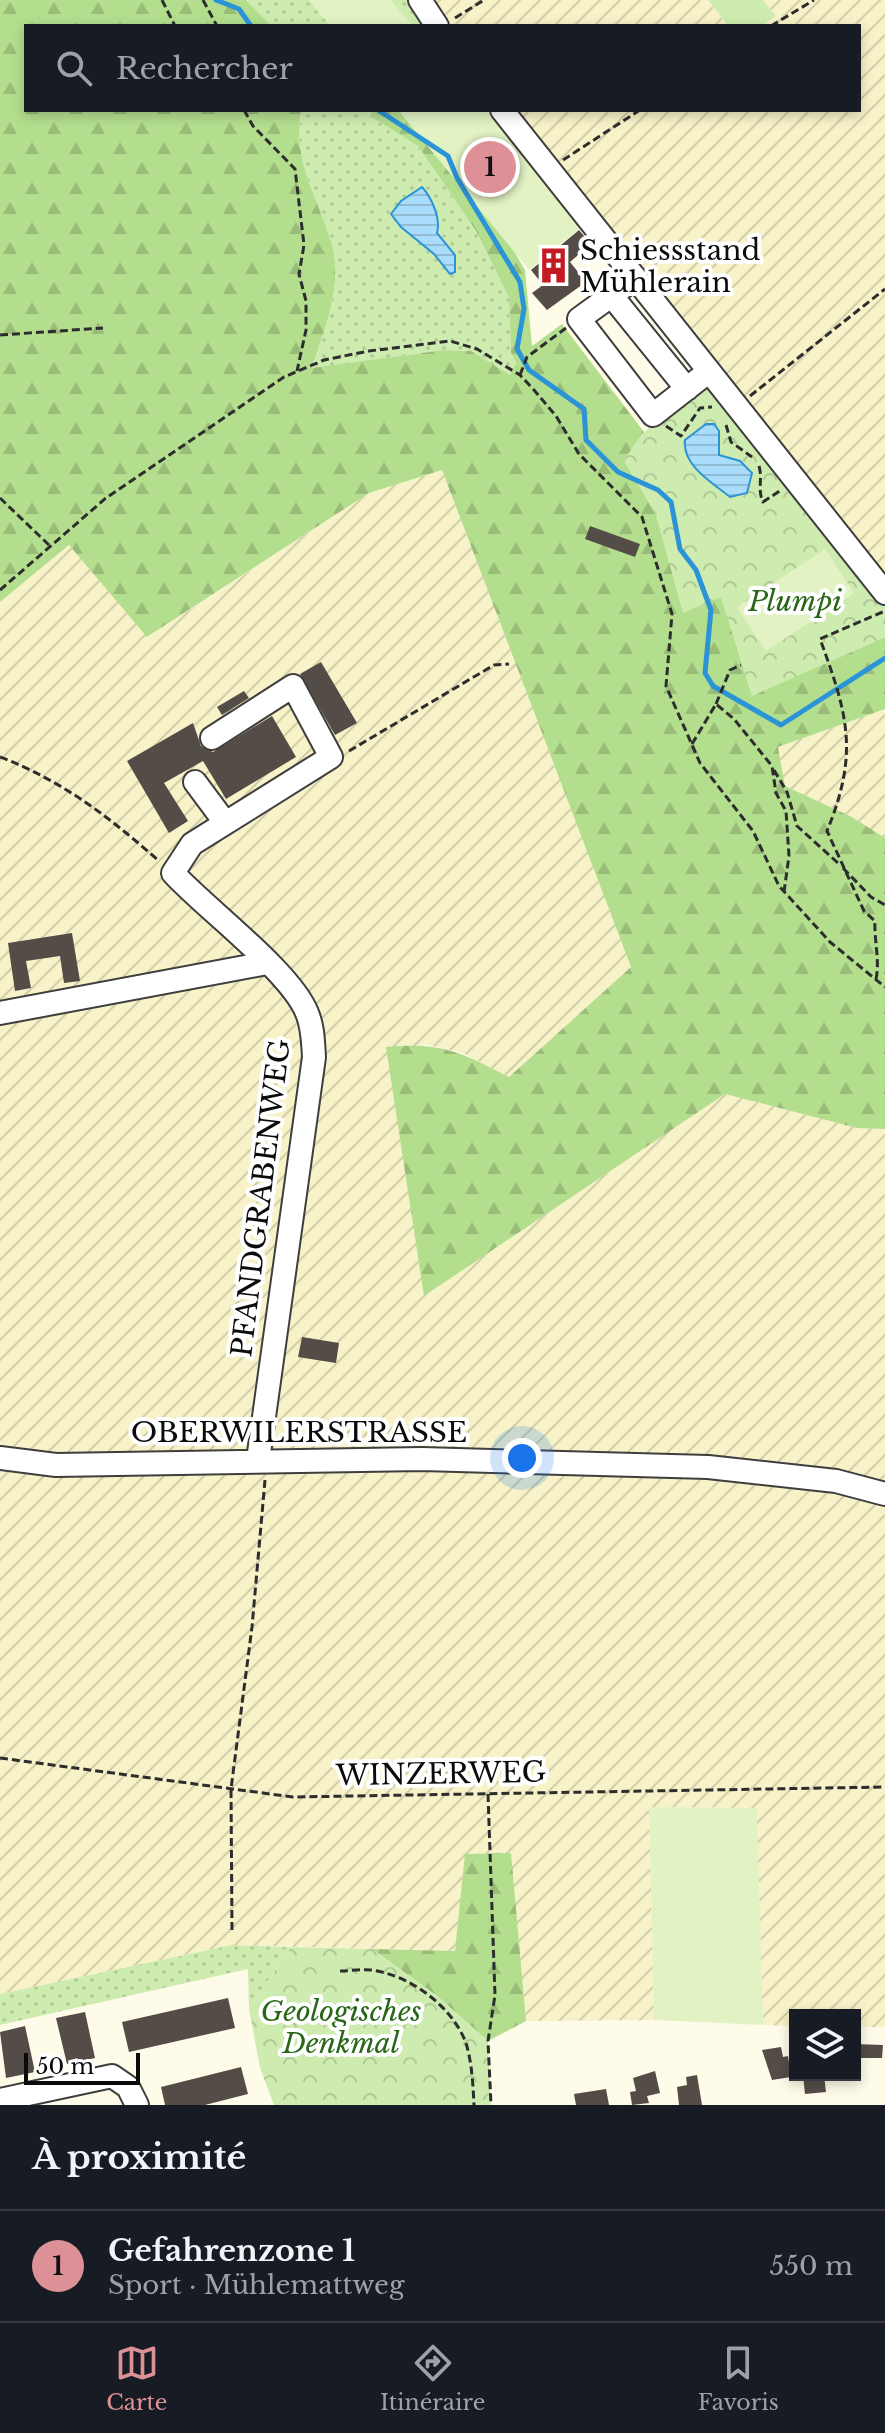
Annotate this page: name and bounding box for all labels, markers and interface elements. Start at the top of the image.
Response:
search box [24,24,861,112]
icon: search [52,46,96,90]
text: Rechercher [116,50,293,87]
pin: 1 [464,137,516,197]
place label: Schiessstand Mühlerain [580,233,760,300]
building icon: Schiessstand Mühlerain [535,247,573,285]
park label: Plumpi [747,584,842,619]
street label: PFANDGRABENWEG [224,1037,298,1359]
street label: OBERWILERSTRASSE [131,1415,467,1450]
your location [502,1438,542,1478]
street label: WINZERWEG [335,1755,546,1793]
park label: Geologisches Denkmal [261,1994,421,2061]
map controls [789,2009,861,2081]
button: layers [789,2009,861,2081]
scale bar [24,2049,140,2085]
text: 50 m [36,2053,94,2080]
text: À proximité [32,2136,246,2178]
text: Gefahrenzone 1 [108,2232,355,2269]
text: 1 [52,2250,64,2282]
text: 550 m [770,2250,853,2282]
text: Sport · Mühlemattweg [108,2269,404,2301]
tab: Carte [106,2341,167,2416]
tab: Itinéraire [380,2341,485,2416]
tab: Favoris [698,2341,779,2416]

